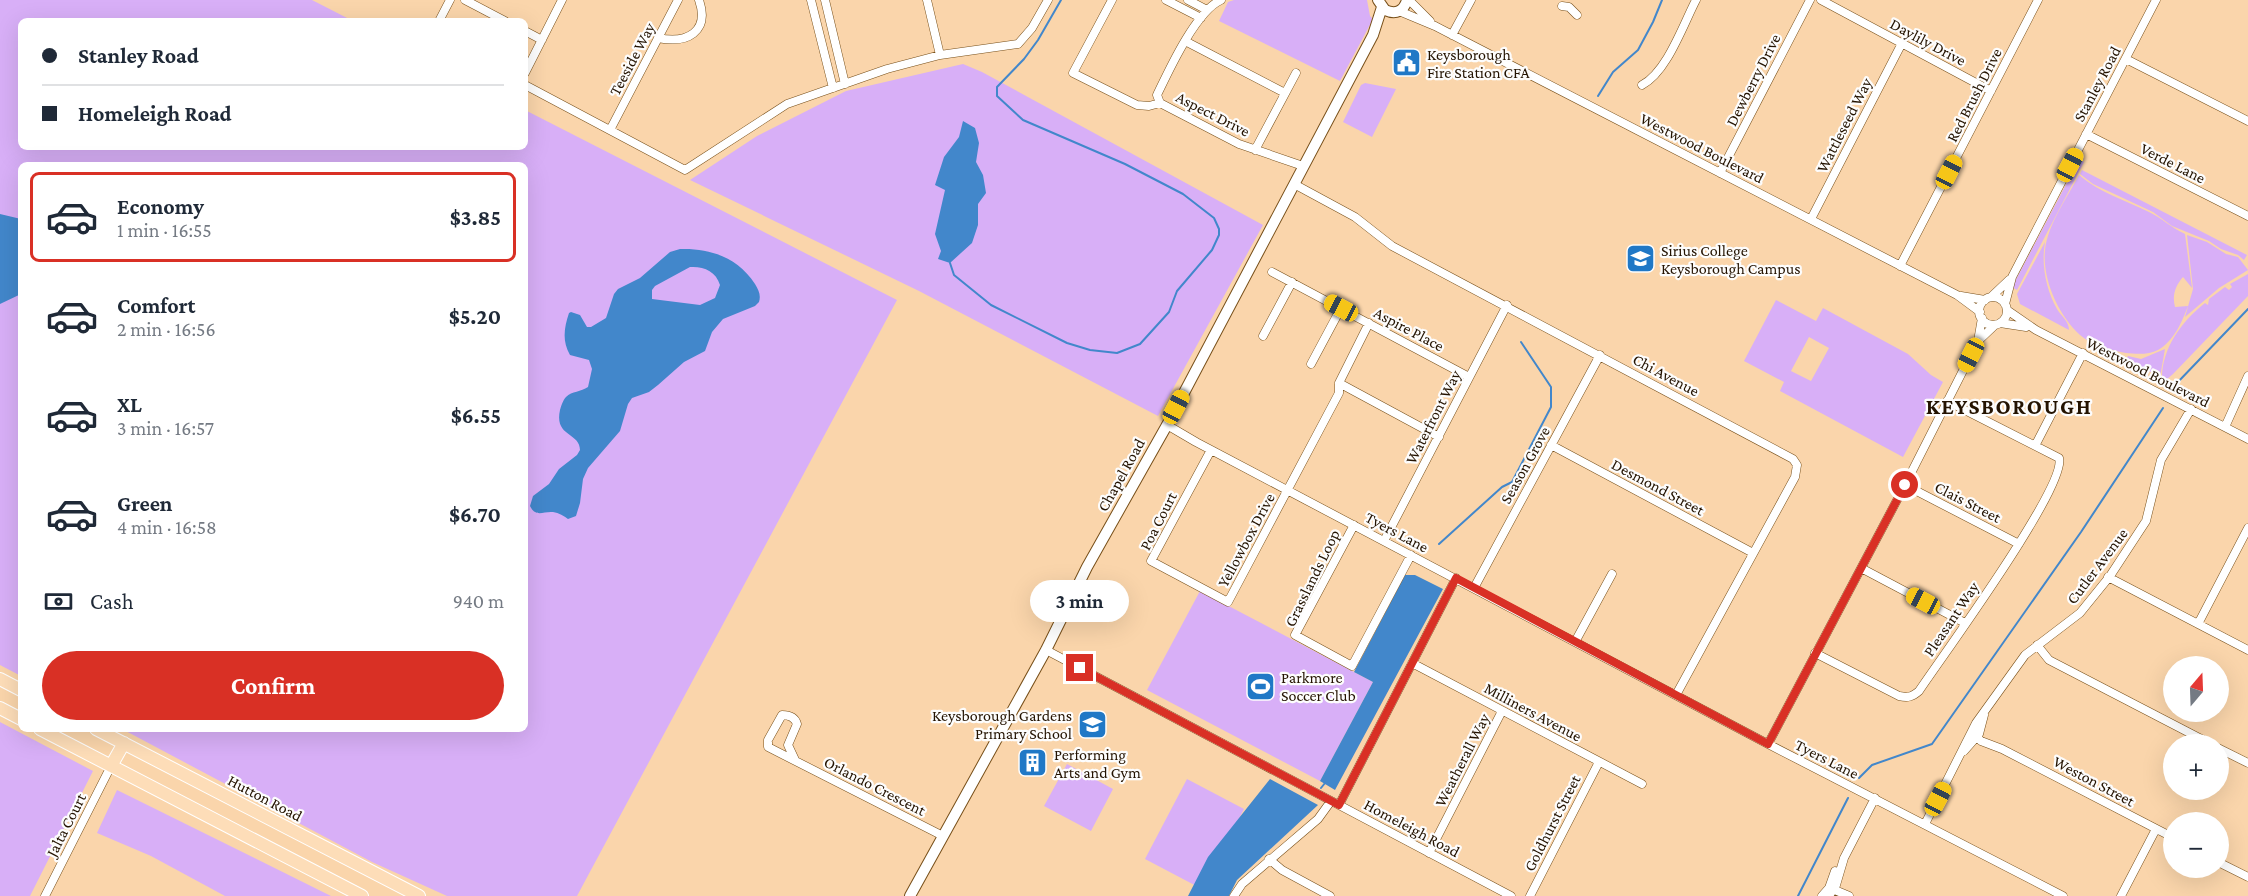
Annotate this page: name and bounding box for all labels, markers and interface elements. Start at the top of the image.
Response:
street label: Daylily Drive [1887,15,1969,70]
street label: Teeside Way [606,19,659,99]
street label: Dewberry Drive [1722,31,1784,129]
text: Stanley Road [78,43,199,68]
street label: Stanley Road [2070,43,2125,125]
street label: Red Brush Drive [1943,45,2005,145]
place label: Keysborough Fire Station CFA [1427,46,1530,81]
public building icon: Keysborough Fire Station CFA [1390,47,1422,79]
street label: Wattleseed Way [1813,74,1876,175]
street label: Aspect Drive [1173,88,1253,141]
text: Homeleigh Road [78,101,232,126]
street label: Westwood Boulevard [1637,109,1767,187]
street label: Verde Lane [2138,139,2208,187]
car [2054,145,2086,185]
car [1933,152,1965,192]
icon: car [45,190,99,244]
text: Economy [117,194,204,219]
text: $3.85 [450,205,501,230]
text: 1 min · 16:55 [117,219,212,241]
place label: Sirius College Keysborough Campus [1661,242,1801,278]
school or university icon: Sirius College Keysborough Campus [1624,243,1656,275]
icon: car [45,289,99,343]
car [1321,292,1361,324]
text: Comfort [117,293,195,318]
text: $5.20 [449,304,501,329]
street label: Aspire Place [1371,304,1447,355]
text: 2 min · 16:56 [117,318,216,340]
street label: Westwood Boulevard [2083,333,2213,411]
car [1955,335,1987,375]
street label: Chi Avenue [1630,351,1702,399]
street label: Waterfront Way [1402,367,1465,467]
car [1160,387,1192,427]
icon: car [45,388,99,442]
text: XL [117,392,142,417]
district label: KEYSBOROUGH [1926,394,2092,419]
text: $6.55 [451,403,501,428]
text: 3 min · 16:57 [117,417,214,439]
street label: Season Grove [1497,424,1553,506]
street label: Chapel Road [1094,435,1149,515]
street label: Desmond Street [1609,455,1708,519]
route start [1891,471,1918,498]
street label: Clais Street [1932,478,2005,526]
icon: car [45,487,99,541]
street label: Poa Court [1136,489,1180,553]
street label: Yellowbox Drive [1214,490,1278,590]
text: Green [117,491,173,516]
text: $6.70 [449,502,501,527]
street label: Tyers Lane [1362,508,1431,557]
text: 4 min · 16:58 [117,516,217,538]
street label: Cutler Avenue [2063,525,2131,607]
street label: Grasslands Loop [1281,527,1344,630]
street label: Pleasant Way [1920,578,1983,660]
callout: 3 min [1030,581,1130,623]
icon: cash [42,585,75,618]
car [1903,585,1943,617]
text: Cash [90,589,134,614]
text: 940 m [453,590,504,612]
text: 3 min [1056,590,1103,612]
button: Confirm [42,651,504,720]
route end [1066,654,1093,681]
north arrow [2163,656,2229,722]
map controls [2163,656,2229,878]
place label: Parkmore Soccer Club [1281,669,1356,704]
sports icon: Parkmore Soccer Club [1244,670,1276,702]
street label: Milliners Avenue [1481,679,1585,745]
place label: Keysborough Gardens Primary School [932,707,1072,743]
school or university icon: Keysborough Gardens Primary School [1077,708,1109,740]
street label: Weatherall Way [1431,710,1494,810]
button: + [2163,734,2229,800]
street label: Tyers Lane [1792,736,1862,783]
place label: Performing Arts and Gym [1054,746,1141,782]
building icon: Performing Arts and Gym [1017,747,1049,779]
street label: Weston Street [2050,752,2138,810]
street label: Orlando Crescent [821,753,929,819]
street label: Hutton Road [225,771,305,825]
street label: Goldhurst Street [1520,772,1584,874]
car [1922,779,1954,819]
street label: Jalta Court [42,790,90,862]
street label: Homeleigh Road [1361,796,1463,861]
button: − [2163,812,2229,878]

